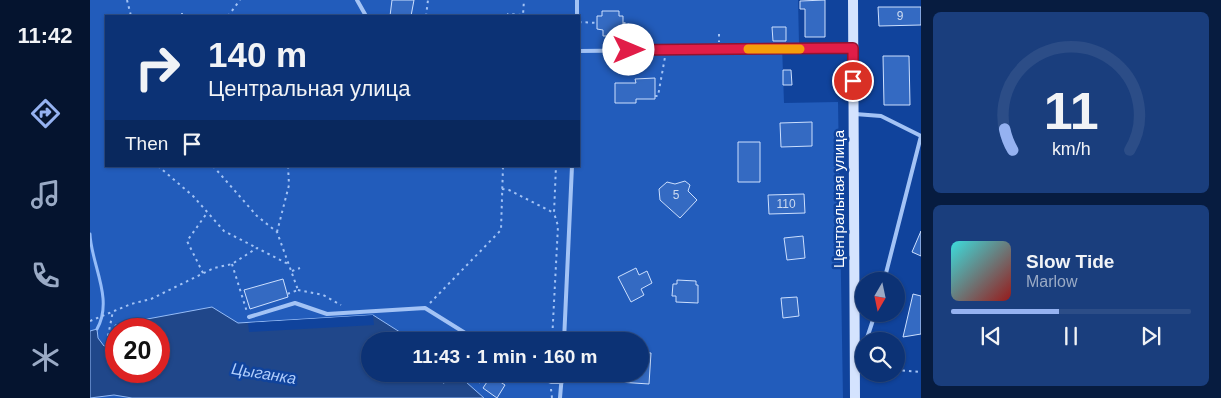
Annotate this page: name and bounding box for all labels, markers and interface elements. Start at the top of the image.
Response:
house number: 9 [897,9,904,23]
text: 11:42 [17,23,73,48]
position arrow [602,23,654,75]
icon: right [125,35,190,100]
text: 140 m [208,35,307,74]
pin [832,60,874,102]
icon: arrive [839,67,867,95]
text: Центральная улица [208,76,410,101]
text: 11 [1044,82,1098,140]
icon: directions [28,96,63,131]
street label: Центральная улица [830,129,847,268]
icon: arrive [178,130,206,158]
text: Then [125,133,168,154]
text: km/h [1052,139,1090,159]
icon: music [28,177,63,212]
house number: 5 [673,188,680,202]
house number: 110 [776,197,796,211]
text: Slow Tide [1026,251,1114,272]
icon: phone [28,258,63,293]
north arrow [855,272,905,322]
map controls [855,272,905,382]
text: Marlow [1026,273,1078,290]
speed limit sign: 20 [105,318,170,383]
icon: previous [977,322,1005,350]
icon: pause [1057,322,1085,350]
icon: next [1137,322,1165,350]
button: search [855,332,905,382]
icon: climate [28,340,63,375]
text: 11:43 · 1 min · 160 m [413,346,597,367]
water label: Цыганка [230,360,298,387]

